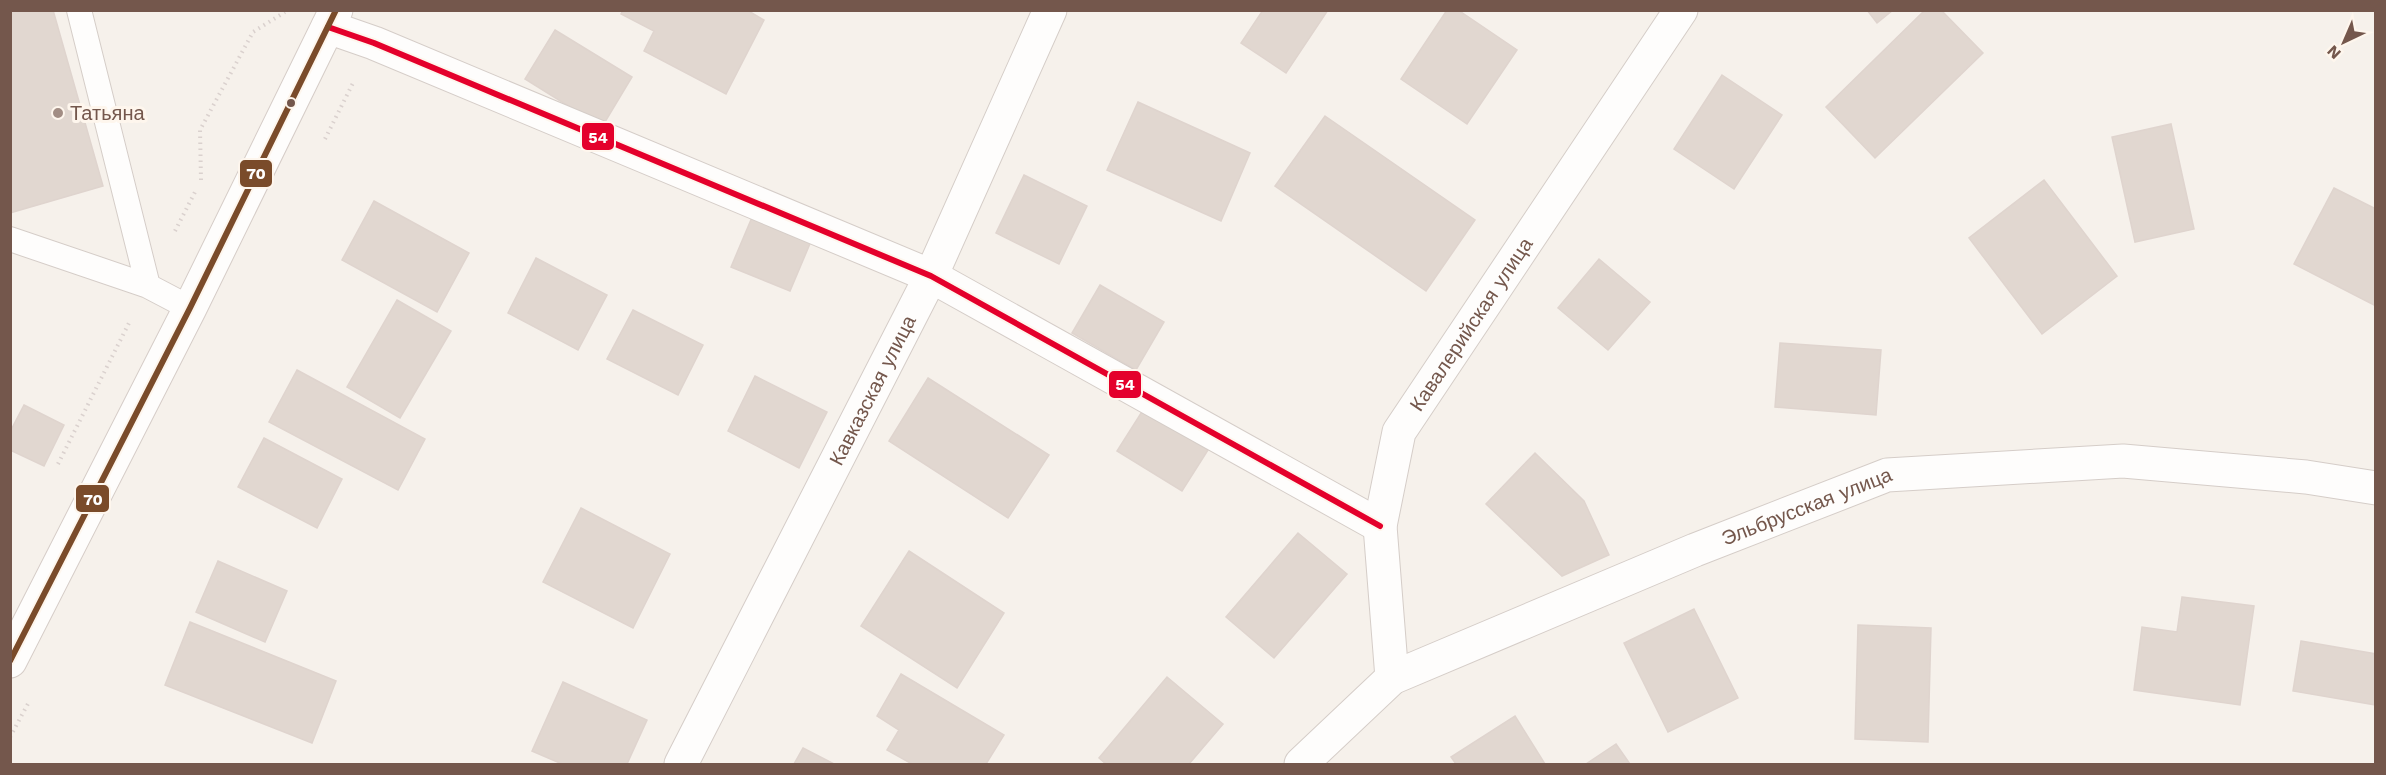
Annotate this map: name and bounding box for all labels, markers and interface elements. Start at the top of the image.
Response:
north arrow [2314,12,2374,72]
text: N [2323,41,2345,63]
unlabelled marker [285,97,297,109]
place label: Татьяна [70,101,145,125]
marker: Татьяна [51,106,65,120]
line badge: 54 [581,122,615,151]
text: 54 [588,128,608,147]
line badge: 70 [239,159,273,188]
text: 70 [246,164,266,183]
street label: Кавалерийская улица [1404,232,1538,416]
street label: Кавказская улица [824,310,921,469]
line badge: 54 [1108,370,1142,399]
text: 54 [1115,375,1135,394]
street label: Эльбрусская улица [1718,462,1896,550]
line badge: 70 [75,484,110,513]
text: 70 [83,490,103,509]

